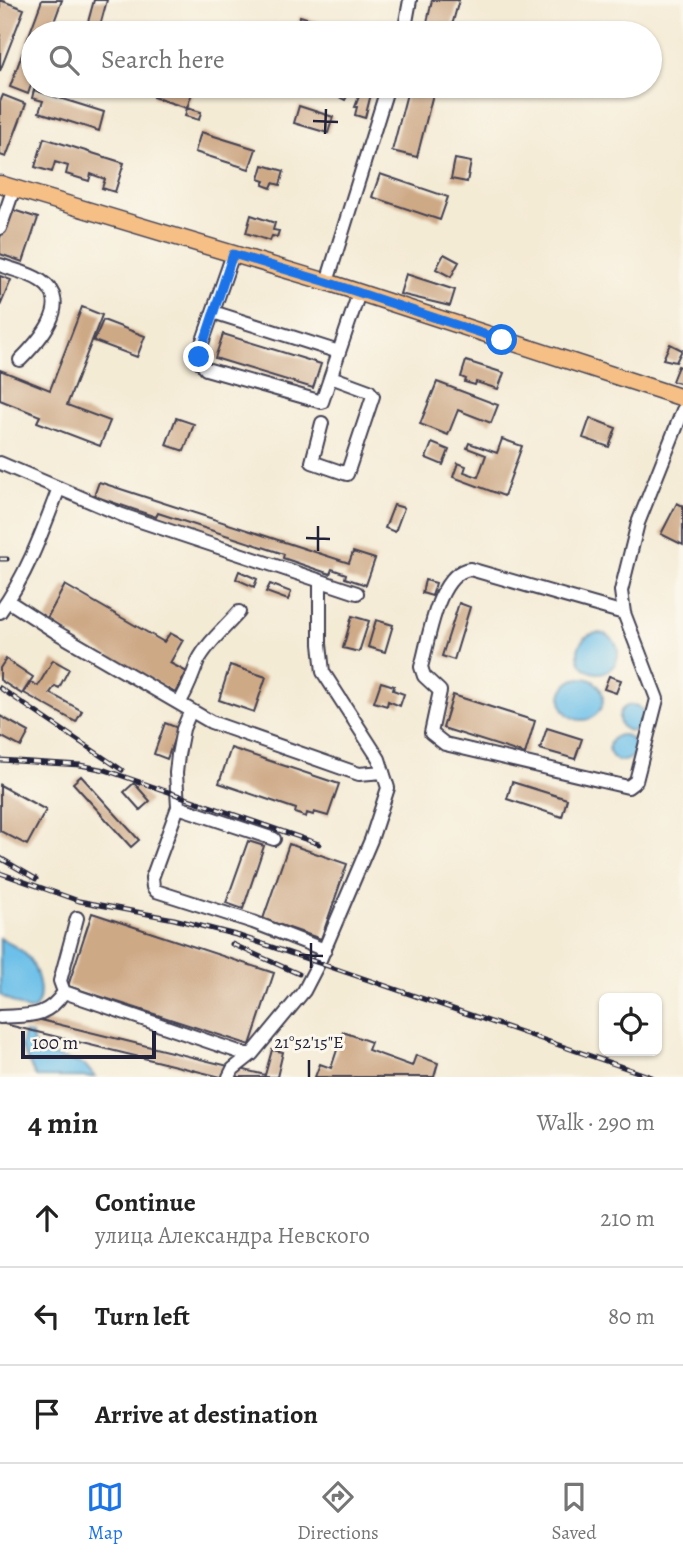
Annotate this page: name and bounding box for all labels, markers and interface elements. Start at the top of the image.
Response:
search box [21,21,662,98]
icon: search [45,41,83,79]
text: Search here [101,42,225,77]
route start [486,324,517,355]
route end [183,341,214,372]
map controls [599,993,662,1056]
button: locate [599,993,662,1056]
scale bar [21,1028,156,1060]
text: 100 m [32,1030,78,1056]
text: 21°52'15"E [274,1030,344,1054]
text: 4 min [28,1103,98,1143]
text: Walk · 290 m [537,1107,655,1138]
text: Continue [95,1185,196,1220]
icon: ahead [28,1199,66,1237]
text: 210 m [600,1203,655,1234]
text: улица Александра Невского [95,1220,370,1251]
icon: left [28,1297,66,1335]
text: Turn left [95,1299,190,1334]
text: 80 m [608,1301,655,1332]
icon: arrive [28,1395,66,1433]
text: Arrive at destination [95,1397,318,1432]
tab: Map [86,1478,124,1546]
tab: Directions [297,1478,379,1546]
tab: Saved [552,1478,597,1546]

